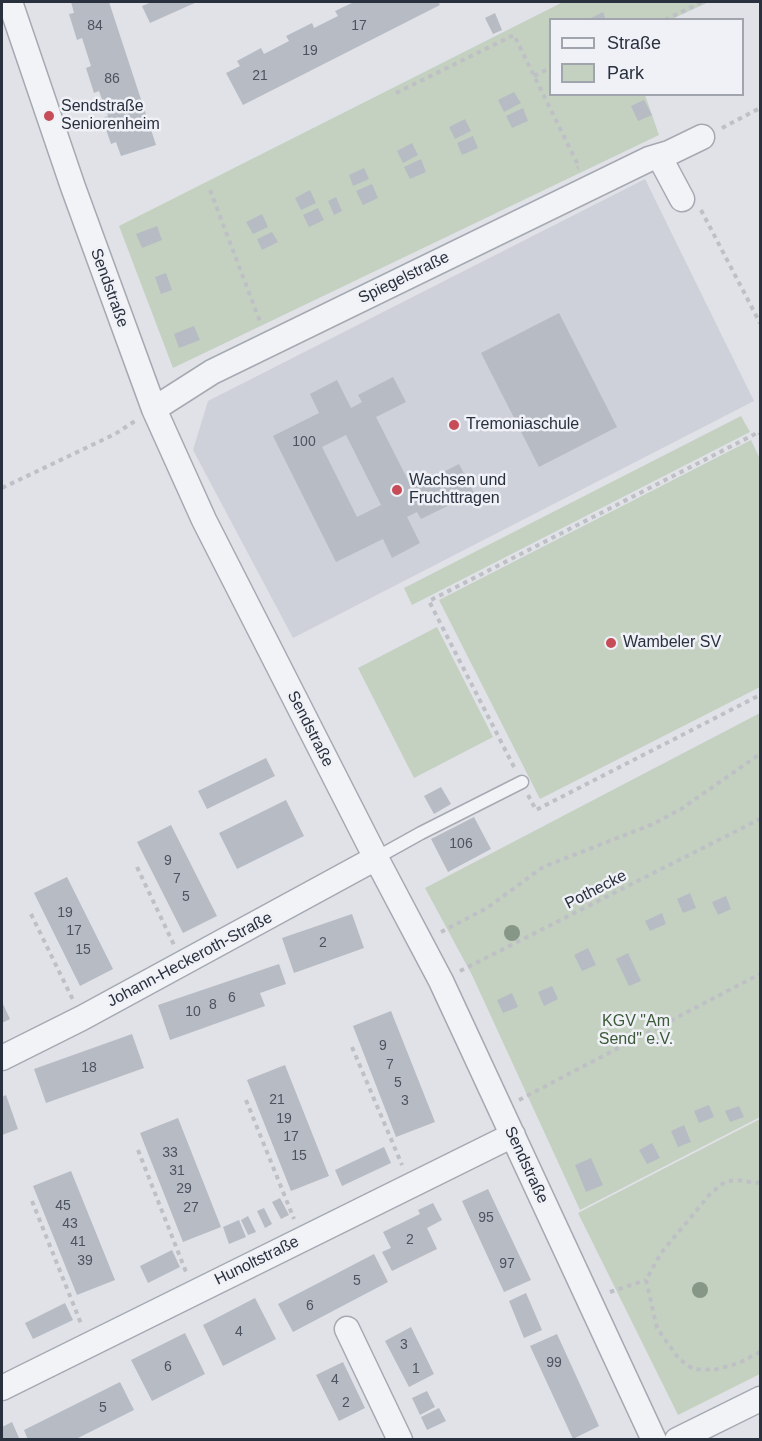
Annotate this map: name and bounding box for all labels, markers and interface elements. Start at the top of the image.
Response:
house number: 84 [87,18,103,34]
house number: 17 [351,18,367,34]
legend [549,18,744,96]
text: Straße [607,33,661,53]
house number: 19 [302,43,318,59]
text: Park [607,63,644,83]
house number: 21 [252,68,268,84]
house number: 86 [104,71,120,87]
place label: Sendstraße Seniorenheim [61,97,160,135]
marker: Sendstraße Seniorenheim [42,109,56,123]
street label: Sendstraße [86,246,132,330]
street label: Spiegelstraße [355,248,453,308]
place label: Tremoniaschule [466,415,579,435]
marker: Tremoniaschule [447,418,461,432]
house number: 100 [292,434,316,450]
place label: Wachsen und Fruchttragen [409,471,506,509]
marker: Wachsen und Fruchttragen [390,483,404,497]
place label: Wambeler SV [623,633,721,653]
marker: Wambeler SV [604,636,618,650]
street label: Sendstraße [283,688,337,770]
house number: 106 [449,836,473,852]
house number: 9 [164,853,172,869]
street label: Pothecke [562,866,630,914]
house number: 7 [173,871,181,887]
house number: 5 [182,889,190,905]
house number: 19 [57,905,73,921]
street label: Johann-Heckeroth-Straße [104,908,276,1012]
house number: 17 [66,923,82,939]
house number: 2 [319,935,327,951]
house number: 15 [75,942,91,958]
house number: 6 [228,990,236,1006]
house number: 8 [209,997,217,1013]
house number: 10 [185,1004,201,1020]
park label: KGV "Am Send" e.V. [599,1012,673,1050]
house number: 9 [379,1038,387,1054]
house number: 7 [386,1057,394,1073]
house number: 18 [81,1060,97,1076]
house number: 5 [394,1075,402,1091]
house number: 21 [269,1092,285,1108]
house number: 3 [401,1093,409,1109]
house number: 19 [276,1111,292,1127]
street label: Sendstraße [500,1123,552,1207]
house number: 17 [283,1129,299,1145]
house number: 33 [162,1145,178,1161]
house number: 15 [291,1148,307,1164]
house number: 31 [169,1163,185,1179]
house number: 29 [176,1181,192,1197]
house number: 45 [55,1198,71,1214]
house number: 27 [183,1200,199,1216]
house number: 95 [478,1210,494,1226]
house number: 43 [62,1216,78,1232]
street label: Hunoltstraße [212,1232,302,1290]
house number: 2 [406,1232,414,1248]
house number: 41 [70,1234,86,1250]
house number: 39 [77,1253,93,1269]
house number: 97 [499,1256,515,1272]
house number: 5 [353,1273,361,1289]
house number: 6 [306,1298,314,1314]
house number: 4 [235,1324,243,1340]
house number: 3 [400,1337,408,1353]
house number: 99 [546,1355,562,1371]
house number: 6 [164,1359,172,1375]
house number: 1 [412,1361,420,1377]
house number: 4 [331,1372,339,1388]
house number: 2 [342,1395,350,1411]
house number: 5 [99,1400,107,1416]

